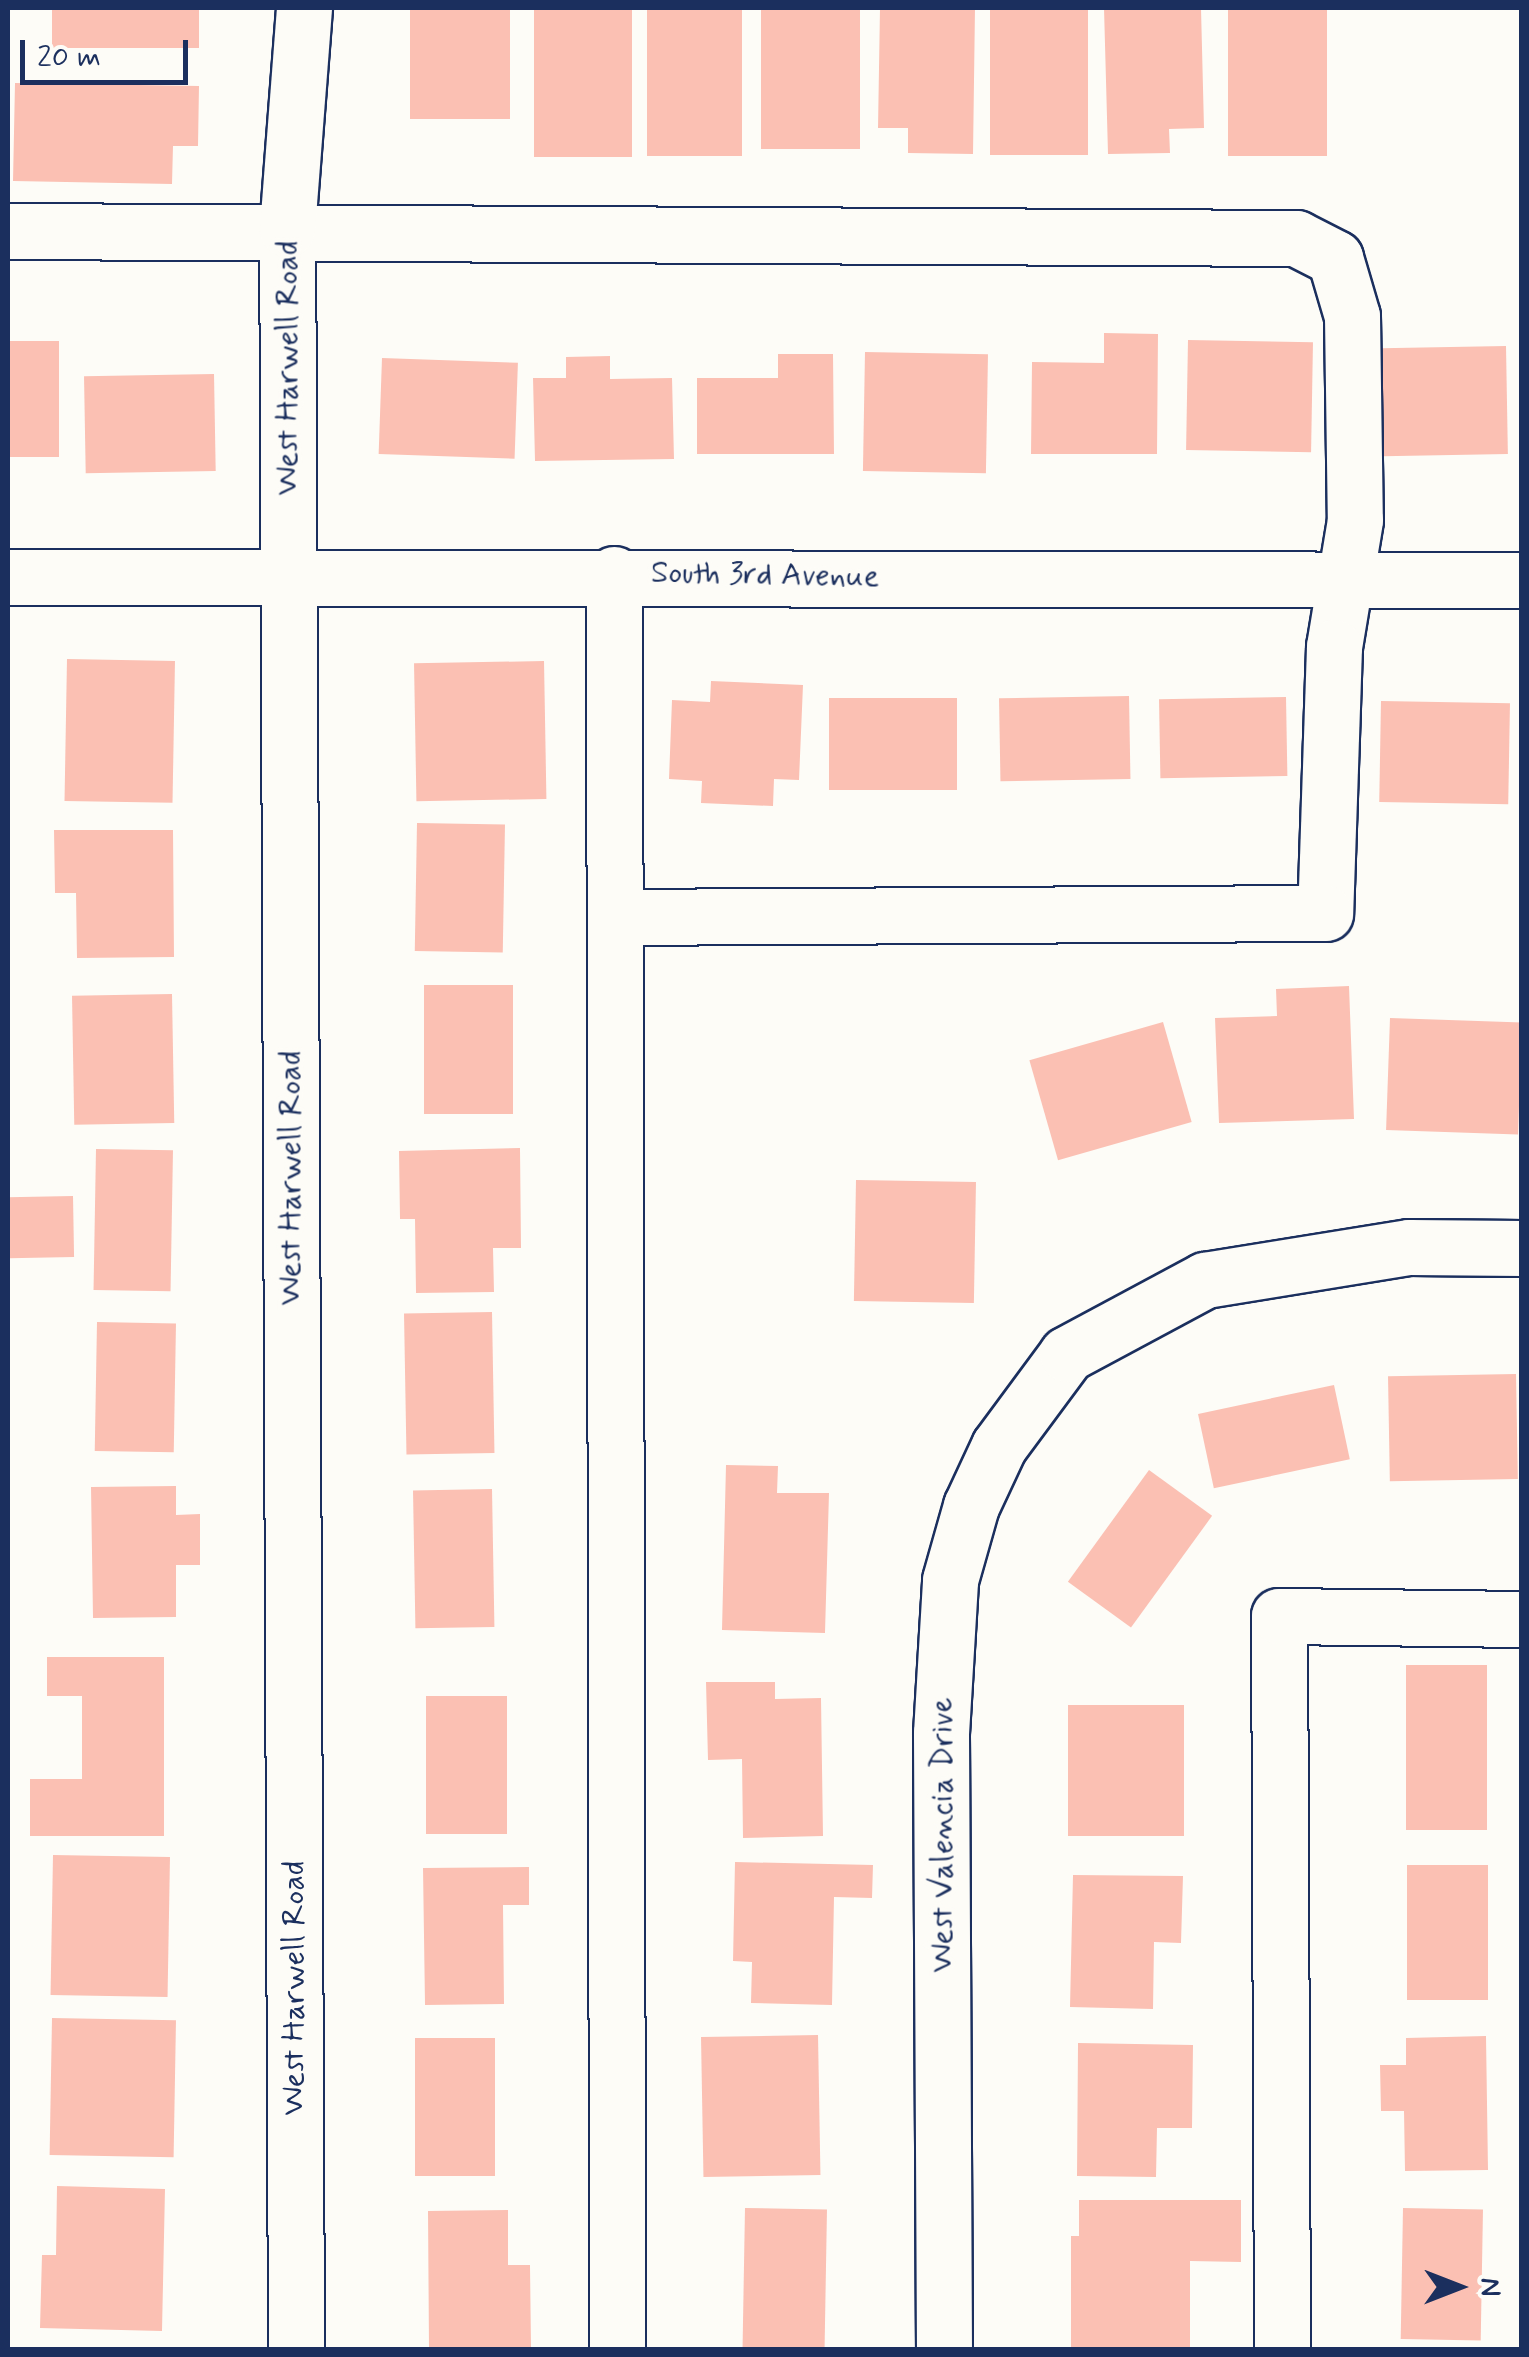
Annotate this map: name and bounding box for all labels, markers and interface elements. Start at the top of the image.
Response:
scale bar [25,20,192,82]
text: 20 m [37,38,101,77]
street label: West Harwell Road [269,242,307,494]
street label: South 3rd Avenue [649,554,881,596]
street label: West Harwell Road [272,1052,310,1304]
street label: West Valencia Drive [924,1698,962,1972]
street label: West Harwell Road [275,1862,313,2114]
north arrow [1409,2237,1509,2337]
text: N [1471,2278,1508,2296]

